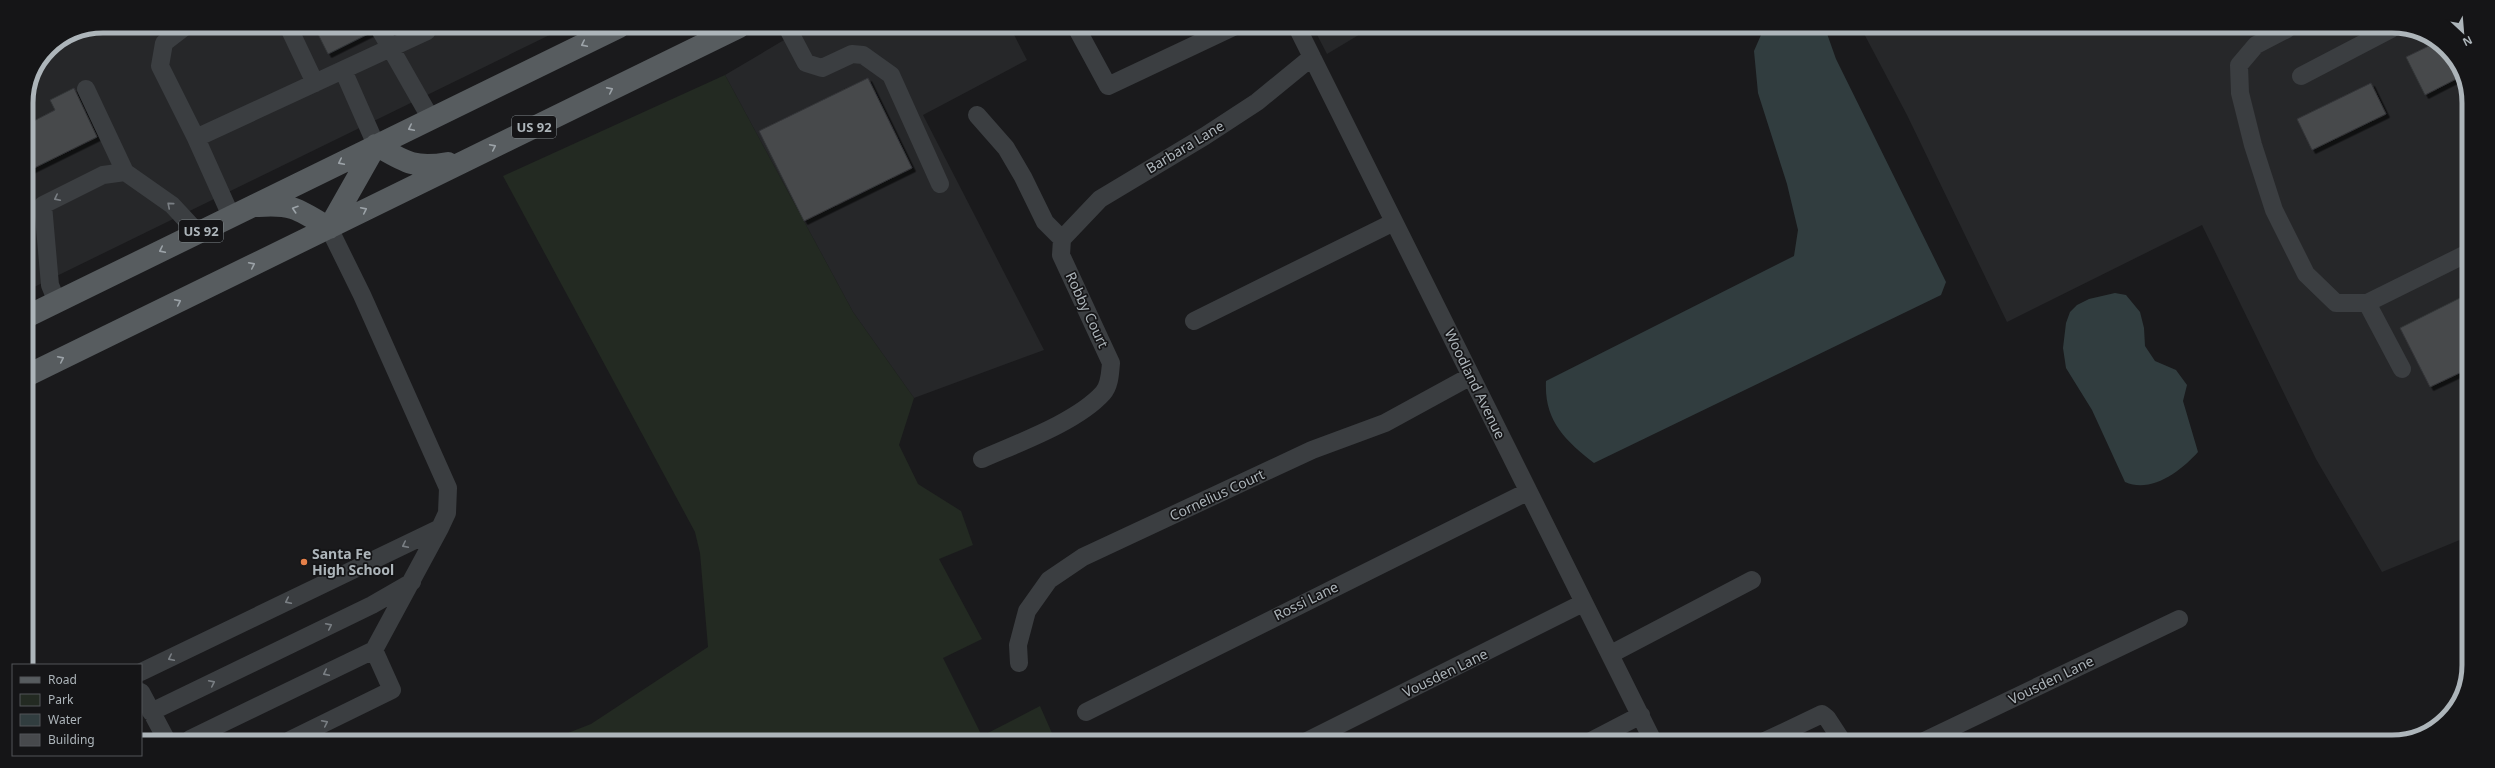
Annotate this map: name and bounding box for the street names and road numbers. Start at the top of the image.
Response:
road number: US 92 [512,116,556,138]
street label: Barbara Lane [1142,116,1227,177]
road number: US 92 [179,220,223,242]
street label: Robby Court [1062,269,1113,351]
street label: Woodland Avenue [1441,326,1510,442]
street label: Cornelius Court [1166,464,1267,525]
street label: Rossi Lane [1270,577,1341,624]
street label: Vousden Lane [1399,644,1491,701]
street label: Vousden Lane [2005,651,2097,708]

